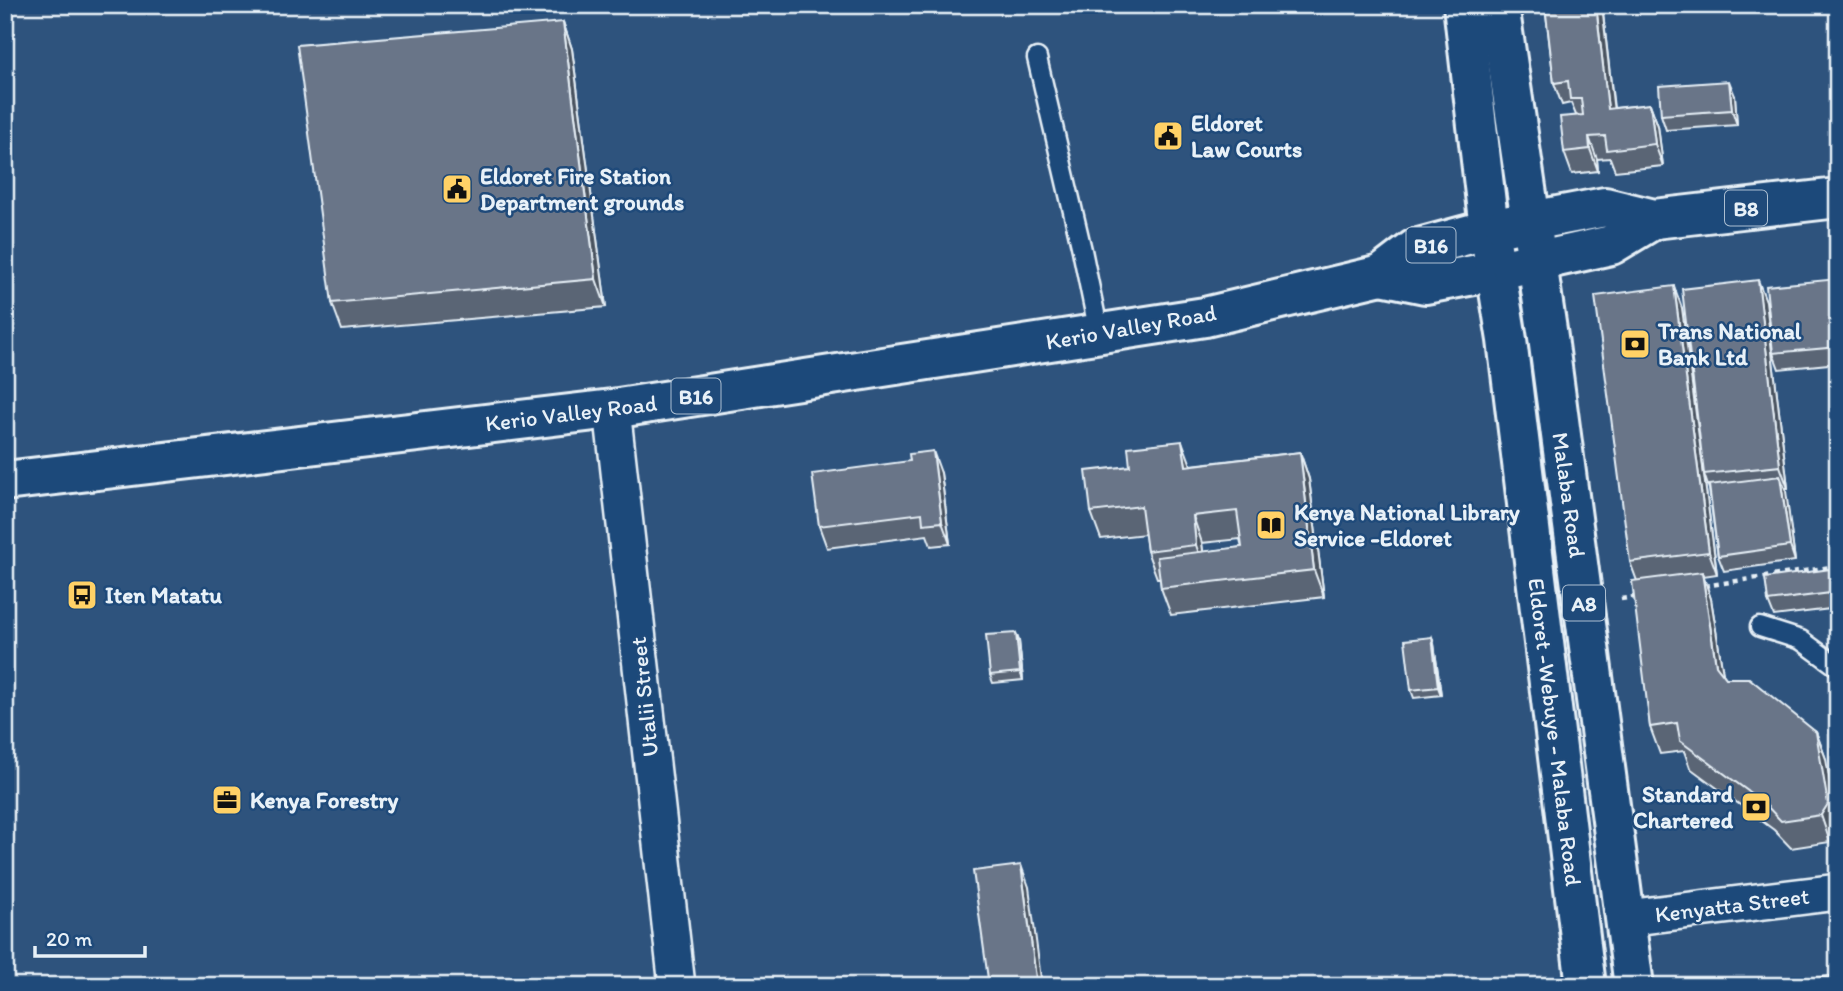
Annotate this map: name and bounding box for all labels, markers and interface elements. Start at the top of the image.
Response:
place label: Eldoret Law Courts [1191,109,1302,163]
public building icon: Eldoret Law Courts [1151,119,1185,153]
place label: Eldoret Fire Station Department grounds [480,162,684,216]
public building icon: Eldoret Fire Station Department grounds [440,172,474,206]
road number: B8 [1725,190,1767,226]
road number: B16 [1406,228,1456,262]
street label: Kerio Valley Road [1044,298,1218,356]
place label: Trans National Bank Ltd [1657,317,1802,371]
bank icon: Trans National Bank Ltd [1618,327,1652,361]
road number: B16 [672,378,720,414]
street label: Kerio Valley Road [484,389,658,437]
street label: Malaba Road [1546,431,1592,560]
place label: Kenya National Library Service -Eldoret [1294,498,1520,552]
library icon: Kenya National Library Service -Eldoret [1254,508,1288,542]
street label: Eldoret -Webuye - Malaba Road [1522,576,1588,888]
bus stop icon: Iten Matatu [65,578,99,612]
place label: Iten Matatu [105,581,222,609]
road number: A8 [1563,586,1605,620]
street label: Utalii Street [624,635,664,758]
place label: Standard Chartered [1633,780,1734,834]
office icon: Kenya Forestry [210,783,244,817]
place label: Kenya Forestry [250,786,398,814]
bank icon: Standard Chartered [1739,790,1773,824]
street label: Kenyatta Street [1653,882,1811,928]
scale bar [35,914,145,958]
text: 20 m [46,926,93,951]

